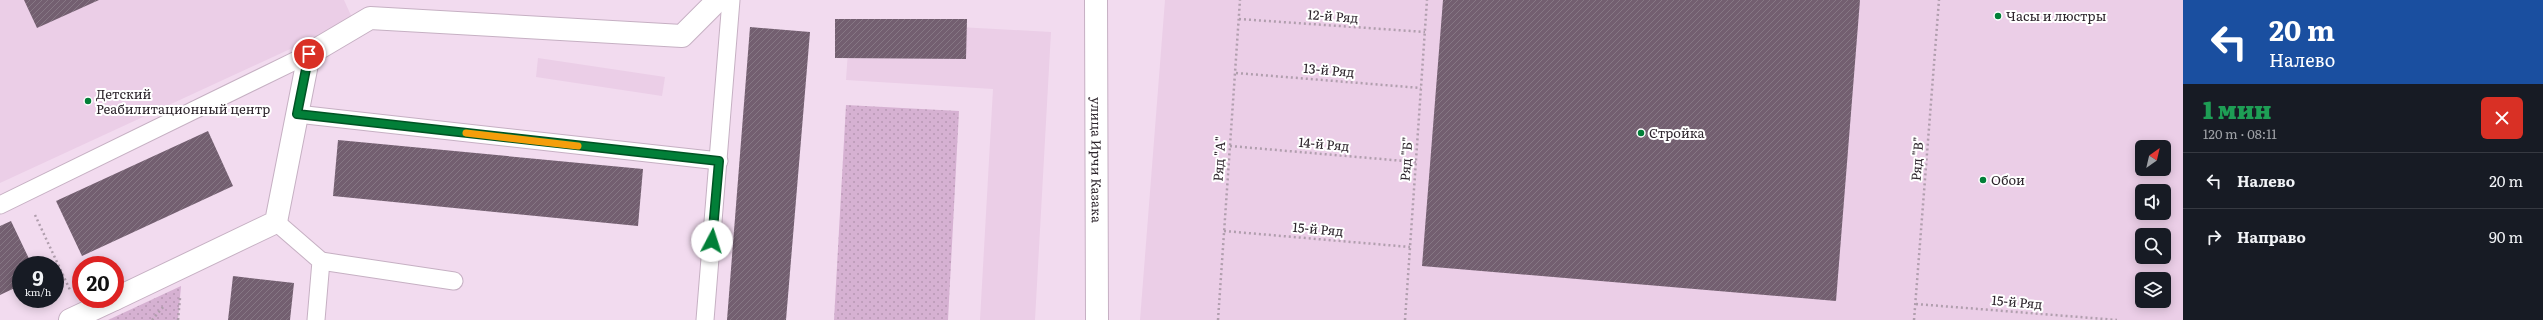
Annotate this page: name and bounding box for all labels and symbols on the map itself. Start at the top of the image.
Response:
street label: 12-й Ряд [1307,4,1359,27]
place label: Часы и люстры [2006,6,2107,25]
marker: Часы и люстры [1993,11,2003,21]
pin [292,37,326,71]
street label: 13-й Ряд [1303,58,1356,81]
place label: Детский Реабилитационный центр [96,84,270,118]
marker: Детский Реабилитационный центр [83,96,93,106]
street label: улица Ирчи Казака [1087,97,1107,223]
place label: Стройка [1649,123,1705,142]
marker: Стройка [1636,128,1646,138]
street label: 14-й Ряд [1298,132,1350,155]
street label: Ряд "А" [1207,136,1230,182]
street label: Ряд "Б" [1394,136,1417,182]
street label: Ряд "В" [1905,136,1928,182]
north arrow [2135,140,2171,176]
place label: Обои [1991,170,2025,189]
marker: Обои [1978,175,1988,185]
street label: 15-й Ряд [1292,217,1344,240]
position arrow [691,220,733,262]
speed limit sign: 20 [72,256,124,308]
street label: 15-й Ряд [1991,290,2043,313]

